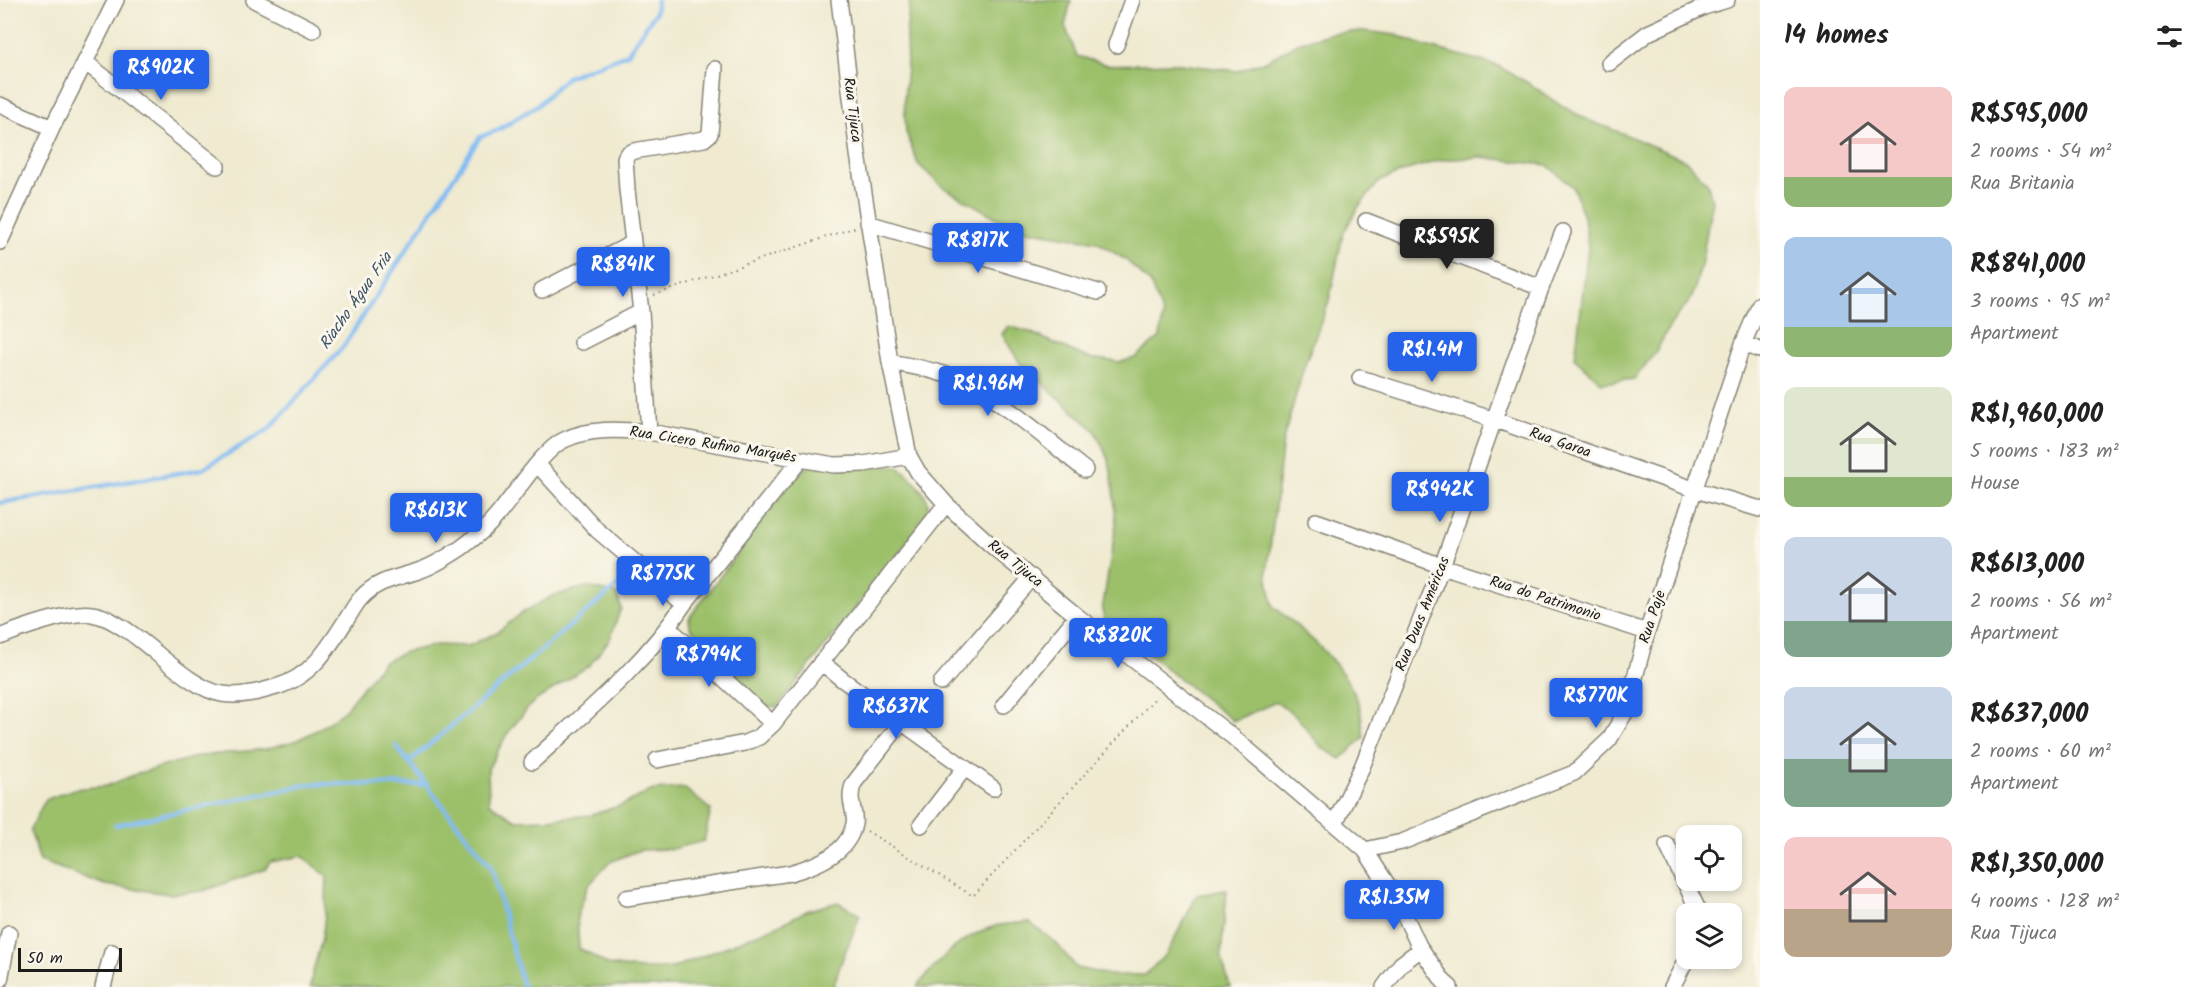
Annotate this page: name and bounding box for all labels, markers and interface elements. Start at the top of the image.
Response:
text: 14 homes [1784,15,1889,57]
icon: filters [2153,20,2186,53]
pin: R$902K [112,50,210,101]
text: R$902K [127,53,195,85]
street label: Rua Tijuca [836,76,868,144]
text: R$595,000 [1970,94,2087,136]
icon: home [1832,111,1904,183]
text: 2 rooms · 54 m² [1970,136,2111,168]
text: Rua Britania [1970,168,2075,200]
pin: R$595K [1398,219,1496,270]
text: R$595K [1414,222,1480,254]
pin: R$817K [929,223,1027,274]
text: R$817K [946,226,1010,258]
text: R$841,000 [1970,244,2085,286]
water label: Riacho Água Fria [313,246,400,355]
pin: R$841K [574,247,672,298]
text: R$841K [591,250,655,282]
icon: home [1832,261,1904,333]
text: 3 rooms · 95 m² [1970,286,2110,318]
text: Apartment [1970,318,2059,350]
pin: R$1.4M [1383,332,1481,383]
text: R$1.4M [1402,335,1462,367]
pin: R$1.96M [933,366,1043,417]
text: R$1.96M [953,369,1023,401]
text: R$1,960,000 [1970,394,2103,436]
icon: home [1832,411,1904,483]
street label: Rua Cicero Rufino Marquês [628,420,799,470]
street label: Rua Garoa [1526,421,1594,465]
text: 5 rooms · 183 m² [1970,436,2119,468]
text: House [1970,468,2020,500]
pin: R$942K [1391,472,1489,523]
text: R$942K [1406,475,1474,507]
pin: R$613K [387,493,485,544]
text: R$613K [404,496,468,528]
street label: Rua Tijuca [982,534,1048,594]
text: R$613,000 [1970,544,2084,586]
street label: Rua Duas Américas [1389,553,1457,675]
pin: R$775K [614,556,712,607]
text: R$775K [631,559,695,591]
icon: home [1832,561,1904,633]
street label: Rua do Patrimonio [1486,570,1604,628]
text: 2 rooms · 56 m² [1970,586,2112,618]
street label: Rua Paje [1633,587,1673,647]
pin: R$820K [1069,618,1167,669]
text: Apartment [1970,618,2059,650]
text: R$820K [1083,621,1153,653]
pin: R$794K [660,637,758,688]
text: R$794K [676,640,742,672]
pin: R$770K [1547,678,1645,729]
text: R$770K [1563,681,1629,713]
pin: R$637K [847,689,945,740]
text: R$637K [862,692,930,724]
text: R$637,000 [1970,694,2088,736]
icon: home [1832,711,1904,783]
text: 2 rooms · 60 m² [1970,736,2111,768]
text: Apartment [1970,768,2059,800]
map controls [1676,825,1742,969]
button: locate [1676,825,1742,891]
text: R$1,350,000 [1970,844,2103,886]
icon: home [1832,861,1904,933]
pin: R$1.35M [1339,880,1449,931]
text: R$1.35M [1359,883,1429,915]
text: 4 rooms · 128 m² [1970,886,2119,918]
button: layers [1676,903,1742,969]
text: Rua Tijuca [1970,918,2057,950]
scale bar [18,945,122,972]
text: 50 m [27,946,63,971]

